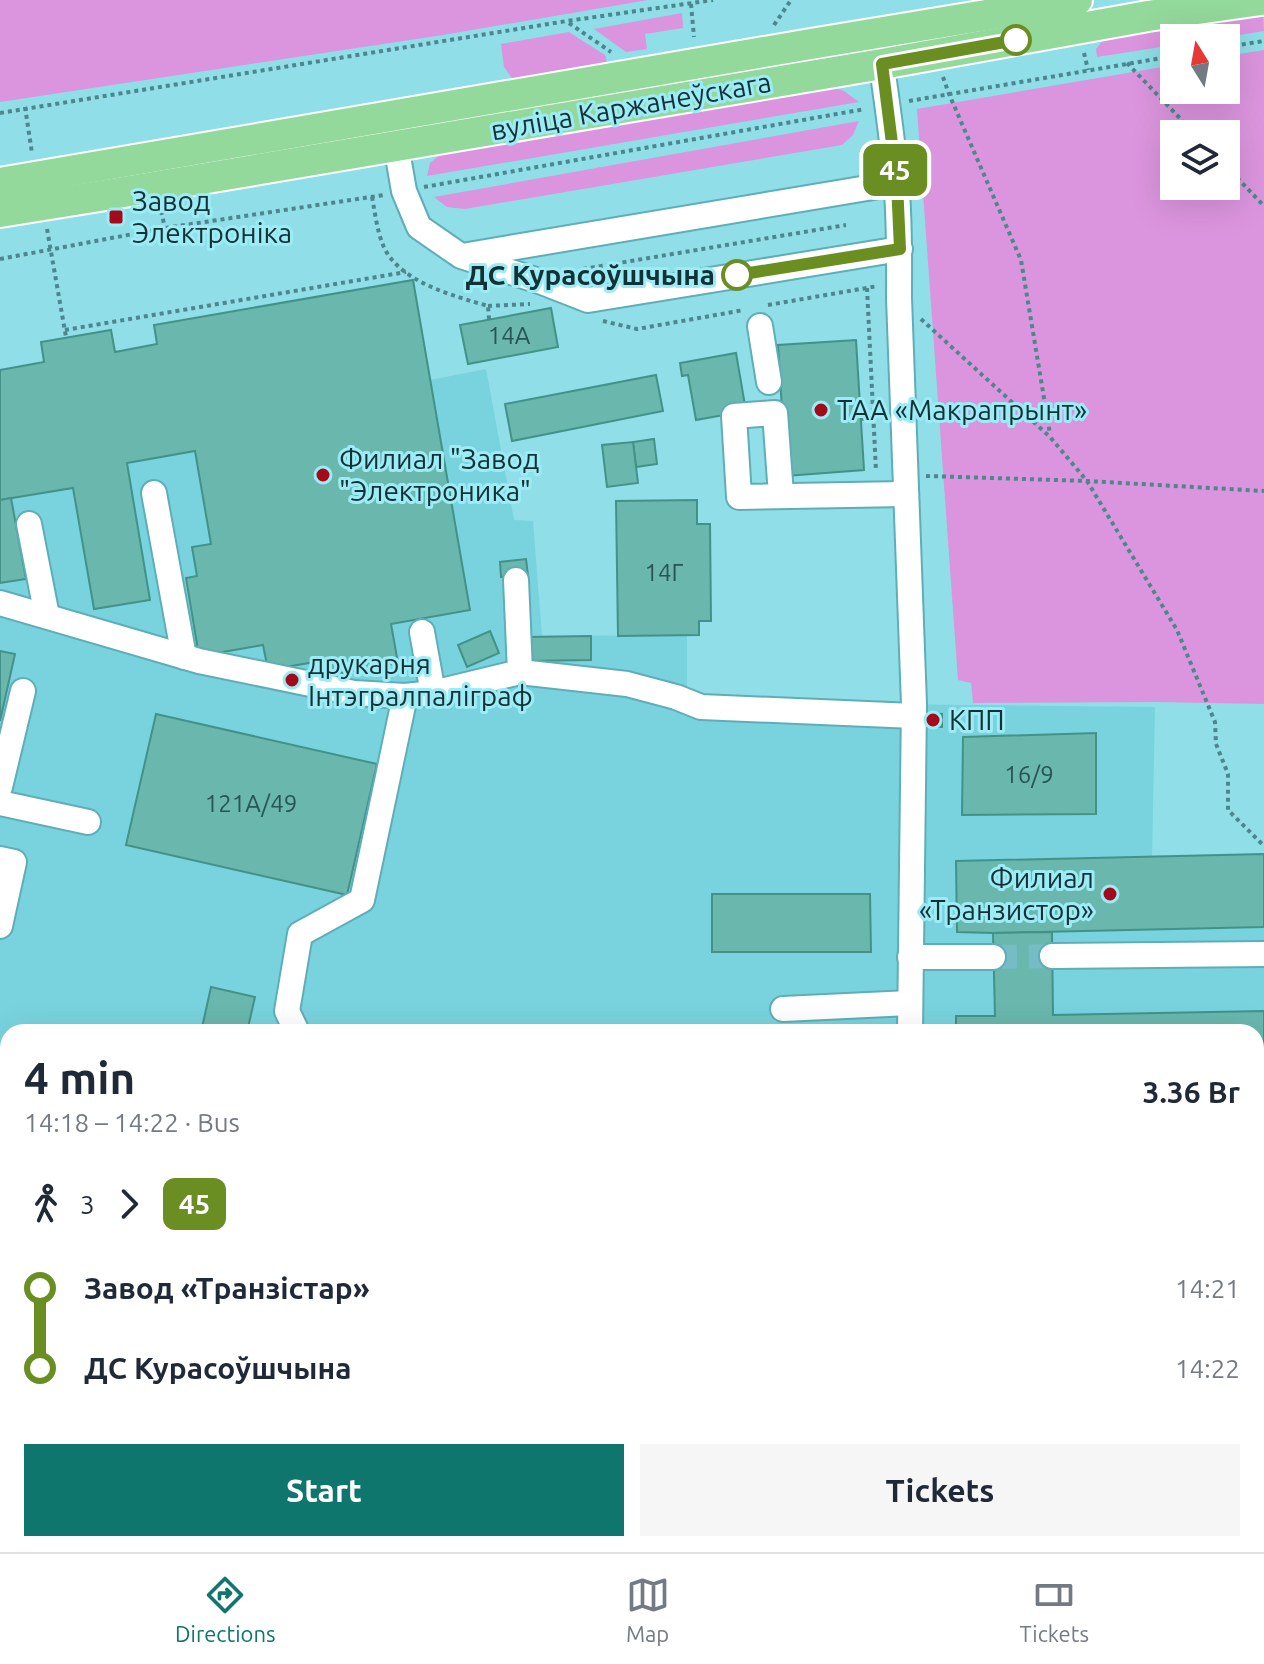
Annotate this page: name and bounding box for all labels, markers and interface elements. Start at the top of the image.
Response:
north arrow [1160,24,1240,104]
map controls [1160,24,1240,200]
unlabelled marker [1001,25,1031,55]
street label: вуліца Каржанеўскага [488,66,774,145]
button: layers [1160,120,1240,200]
line badge: 45 [859,144,931,196]
text: 45 [879,154,911,185]
place label: Завод Электроніка [132,185,292,248]
marker: Завод Электроніка [107,208,125,226]
place label: ДС Курасоўшчына [465,259,715,290]
marker: ДС Курасоўшчына [722,260,752,290]
house number: 14А [488,322,531,349]
place label: ТАА «Макрапрынт» [837,394,1087,425]
marker: ТАА «Макрапрынт» [812,401,830,419]
place label: Филиал "Завод "Электроника" [339,443,539,506]
marker: Филиал "Завод "Электроника" [314,466,332,484]
house number: 14Г [645,559,684,586]
place label: друкарня Інтэгралпаліграф [308,648,533,711]
marker: друкарня Інтэгралпаліграф [283,671,301,689]
place label: КПП [949,704,1005,735]
marker: КПП [924,711,942,729]
house number: 16/9 [1004,761,1054,788]
house number: 121А/49 [205,790,297,817]
place label: Филиал «Транзистор» [919,862,1094,925]
marker: Филиал «Транзистор» [1101,885,1119,903]
text: 4 min [24,1053,135,1102]
text: 3.36 Br [1143,1075,1240,1109]
text: 14:18 – 14:22 · Bus [24,1108,240,1137]
icon: walk [24,1182,68,1226]
icon: forward [107,1182,151,1226]
text: 45 [179,1188,210,1219]
text: 3 [80,1190,95,1219]
text: Завод «Транзістар» [84,1271,370,1305]
text: 14:21 [1175,1274,1240,1303]
text: ДС Курасоўшчына [84,1351,351,1385]
text: 14:22 [1175,1354,1240,1383]
button: Start [24,1444,624,1536]
button: Tickets [640,1444,1240,1536]
tab: Directions [175,1573,276,1646]
tab: Map [626,1573,670,1646]
tab: Tickets [1020,1573,1089,1646]

